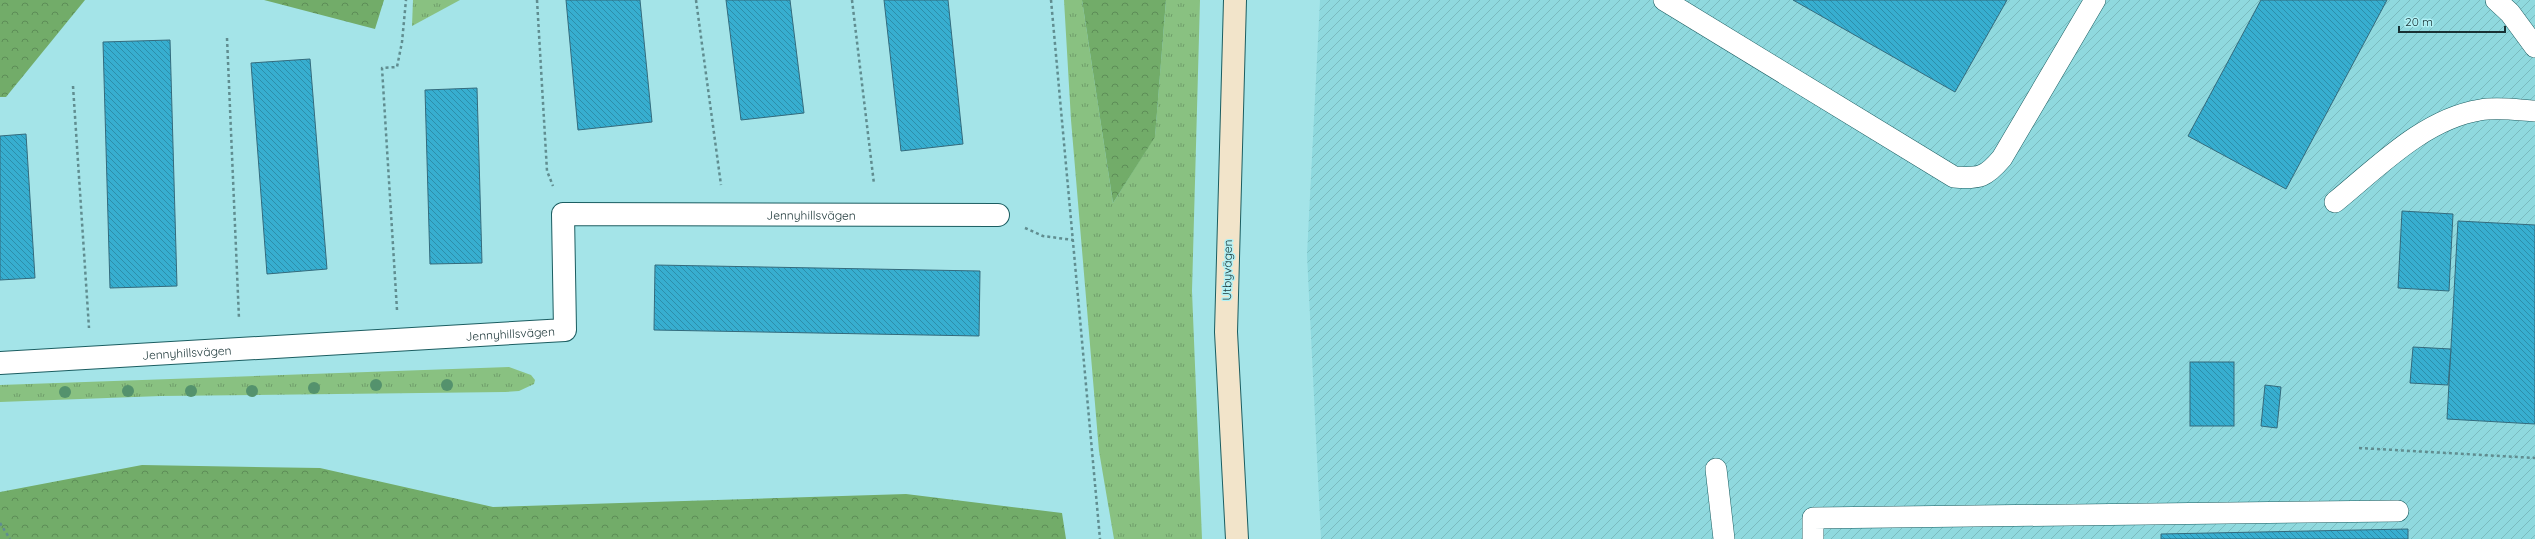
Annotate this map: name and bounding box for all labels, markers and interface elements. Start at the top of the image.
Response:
scale bar [2399,8,2505,34]
text: 20 m [2405,14,2433,29]
street label: Jennyhillsvägen [766,207,856,222]
street label: Utbyvägen [1219,239,1235,301]
street label: Jennyhillsvägen [465,323,555,343]
street label: Jennyhillsvägen [142,342,232,362]

